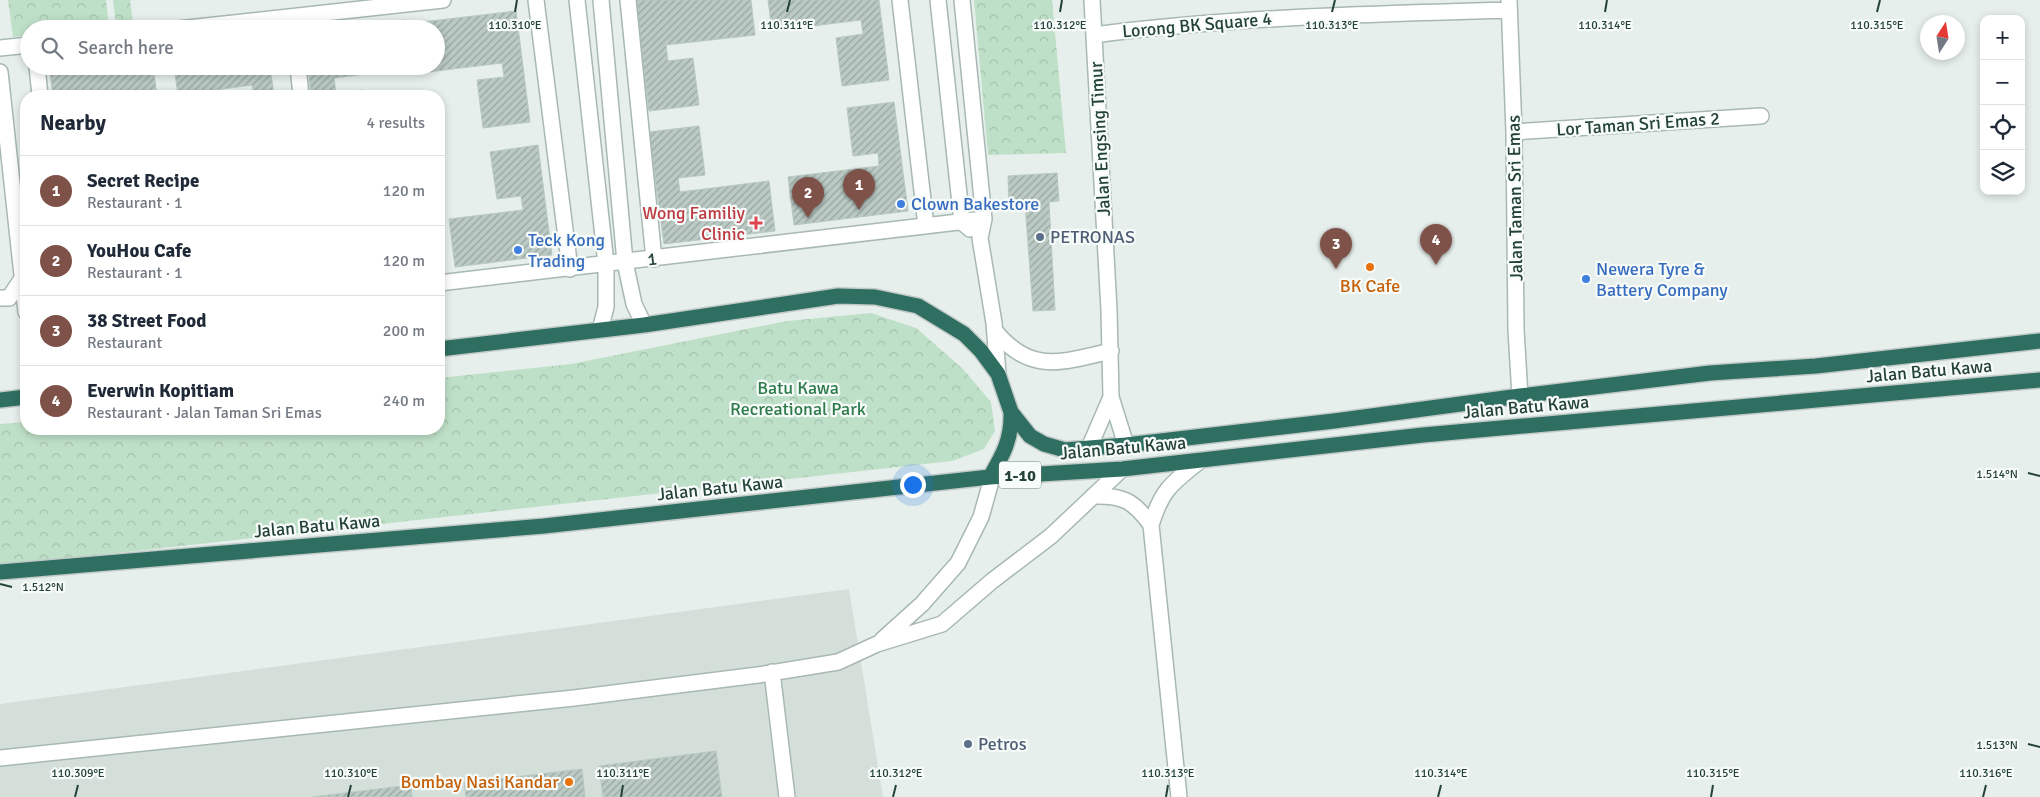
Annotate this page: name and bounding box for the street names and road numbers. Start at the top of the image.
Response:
street label: Lorong BK Square 4 [1121,7,1273,43]
street label: Jalan Engsing Timur [1085,61,1115,217]
street label: Lor Taman Sri Emas 2 [1556,107,1720,141]
street label: Jalan Taman Sri Emas [1503,115,1527,281]
street label: 1 [646,247,658,271]
street label: Jalan Batu Kawa [1865,355,1993,387]
street label: Jalan Batu Kawa [1462,391,1590,423]
street label: Jalan Batu Kawa [1059,432,1187,464]
road number: 1-10 [999,462,1041,488]
street label: Jalan Batu Kawa [656,470,784,506]
street label: Jalan Batu Kawa [253,510,381,542]

